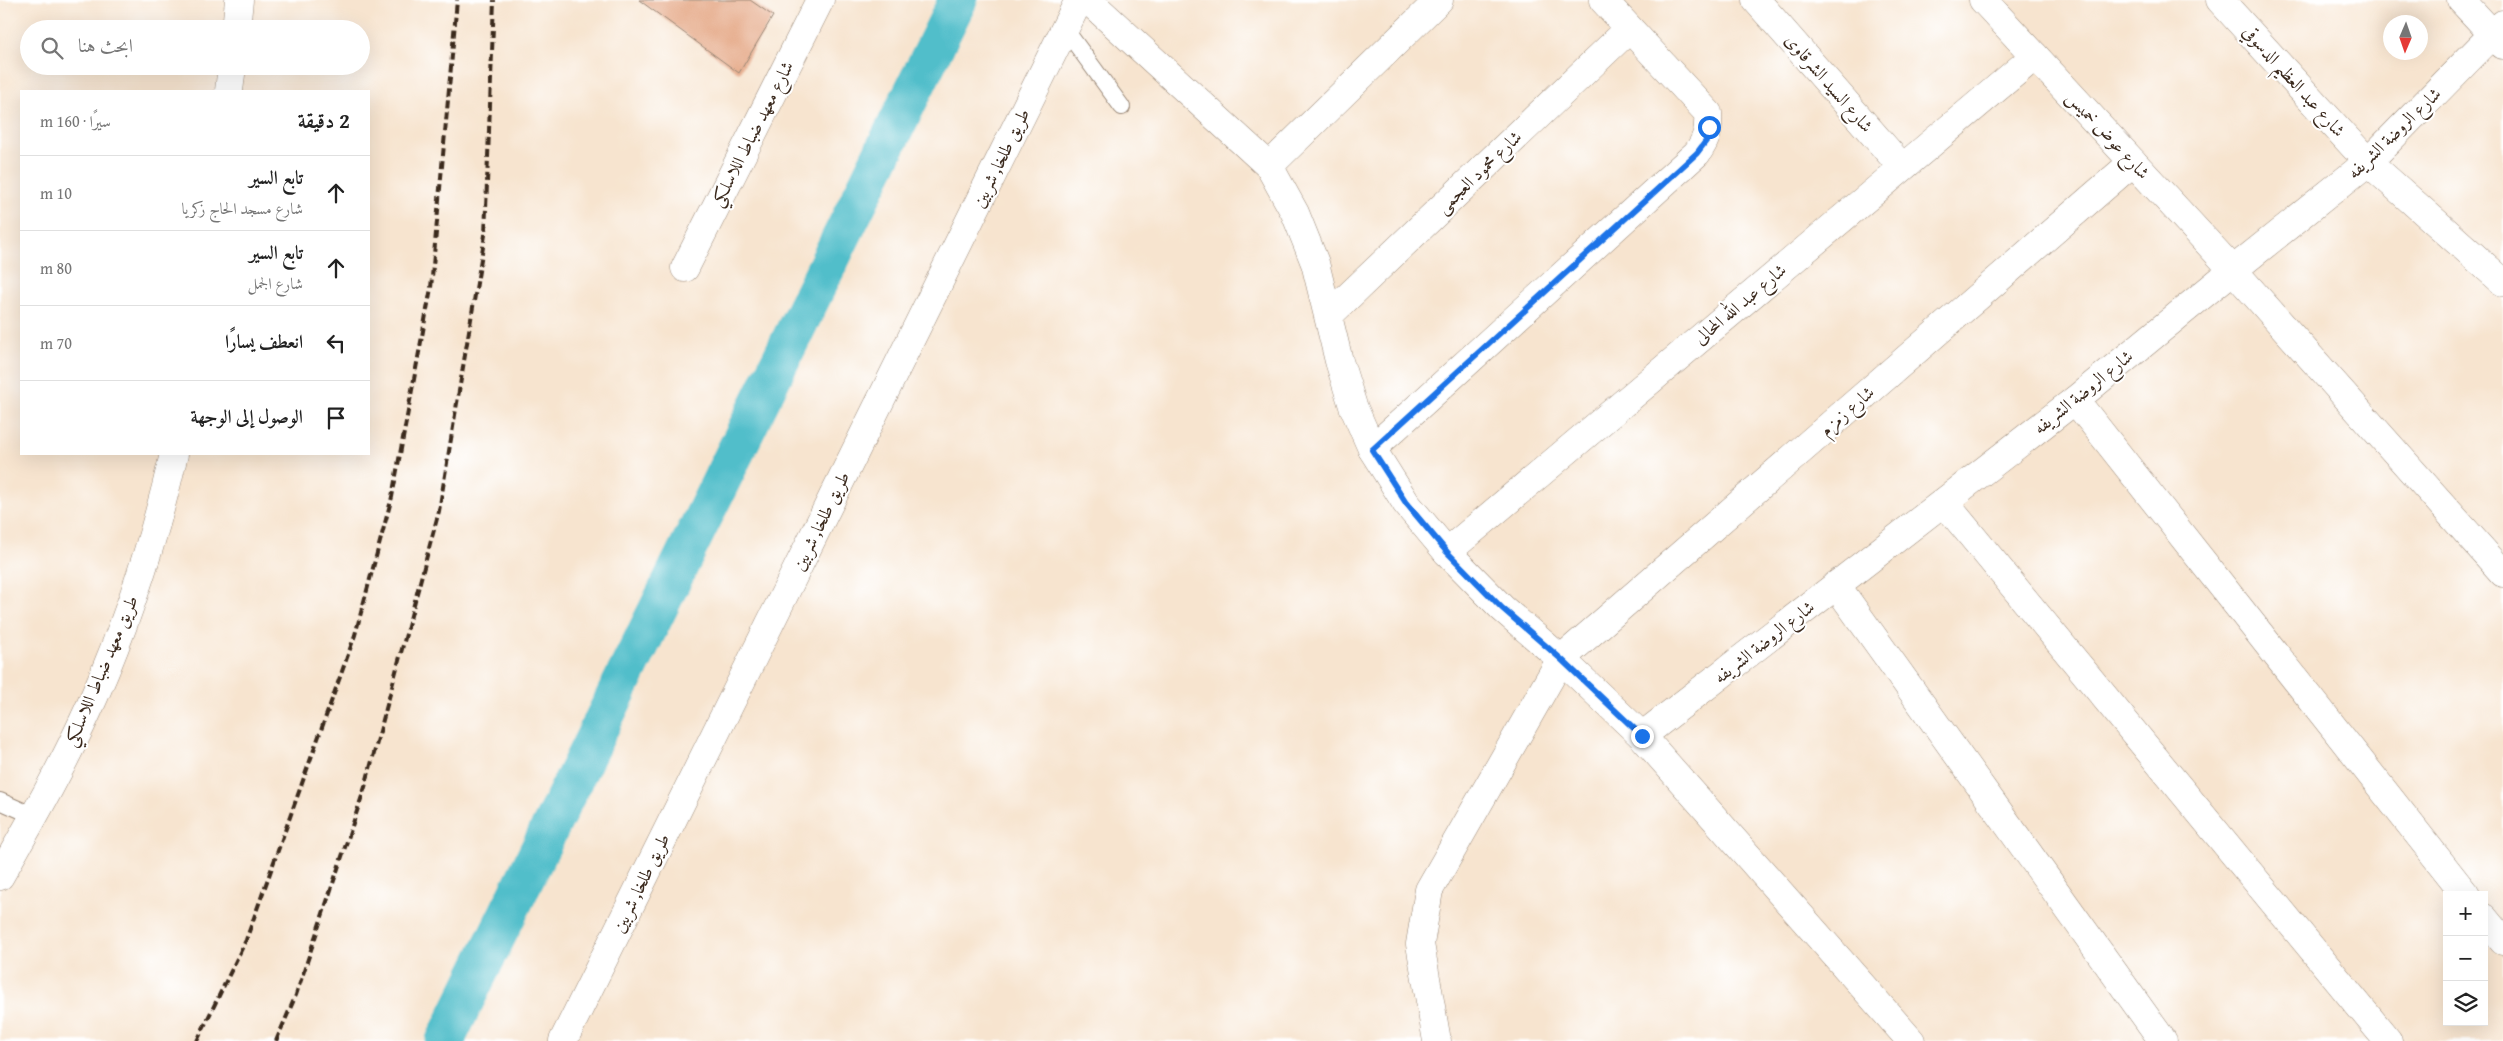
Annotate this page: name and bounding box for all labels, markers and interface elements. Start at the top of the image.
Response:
north arrow [2383,15,2428,60]
street label: شارع عبد العظيم الدسوقي [2233,19,2352,146]
search box [20,20,370,75]
street label: شارع السيد الشرقاوى [1777,27,1880,139]
text: ابحث هنا [78,31,133,59]
icon: search [38,34,66,62]
street label: شارع معهد ضباط اللاسلكي [703,56,804,213]
street label: شارع الروضة الشريفه [2340,81,2448,186]
street label: شارع عوض خميس [2059,84,2157,186]
street label: طريق طلخا, شربين [965,104,1036,212]
text: 2 دقيقة [298,105,350,136]
text: سيرًا · 160 m [40,109,111,133]
route start [1698,116,1721,139]
street label: شارع محمود العجمى [1430,124,1529,221]
text: تابع السير [249,163,303,191]
icon: ahead [322,179,350,207]
text: 10 m [40,181,72,205]
text: شارع مسجد الحاج زكريا [182,196,303,220]
text: تابع السير [249,238,303,266]
icon: ahead [322,254,350,282]
text: 80 m [40,256,72,280]
street label: شارع عبد الله المحالى [1687,257,1793,352]
text: شارع الجمل [248,271,303,295]
text: انعطف يسارًا [225,327,303,355]
icon: left [322,329,350,357]
text: 70 m [40,331,72,355]
street label: شارع الروضة الشريفه [2027,343,2140,442]
street label: شارع زمزم [1813,379,1882,444]
text: الوصول إلى الوجهة [191,402,303,430]
icon: arrive [322,404,350,432]
street label: طريق طلخا, شربين [785,467,856,575]
street label: طريق معهد ضباط اللاسلكي [56,591,148,752]
street label: شارع الروضة الشريفه [1707,593,1821,691]
route end [1631,725,1654,748]
street label: طريق طلخا, شربين [605,829,676,937]
map controls [2443,891,2488,1026]
button: + [2443,891,2488,936]
button: − [2443,936,2488,981]
button: layers [2443,981,2488,1026]

